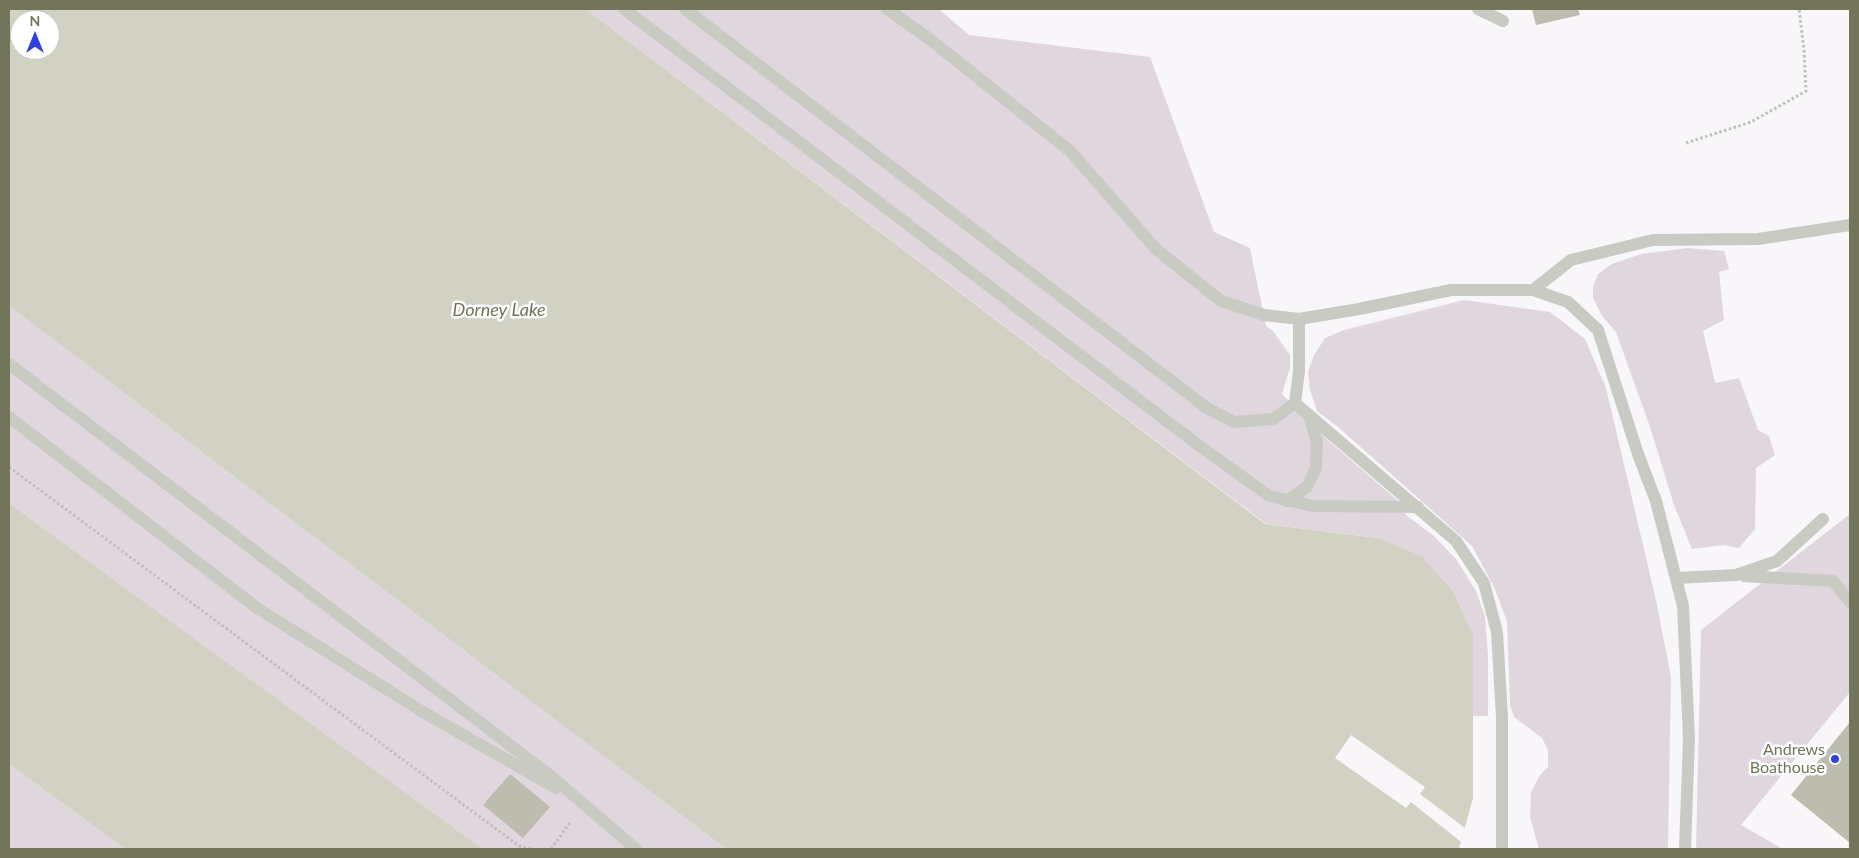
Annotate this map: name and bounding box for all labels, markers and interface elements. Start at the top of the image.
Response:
north arrow [10,10,60,60]
text: N [30,12,40,29]
water label: Dorney Lake [452,299,546,321]
place label: Andrews Boathouse [1750,740,1825,778]
marker: Andrews Boathouse [1829,753,1841,765]

